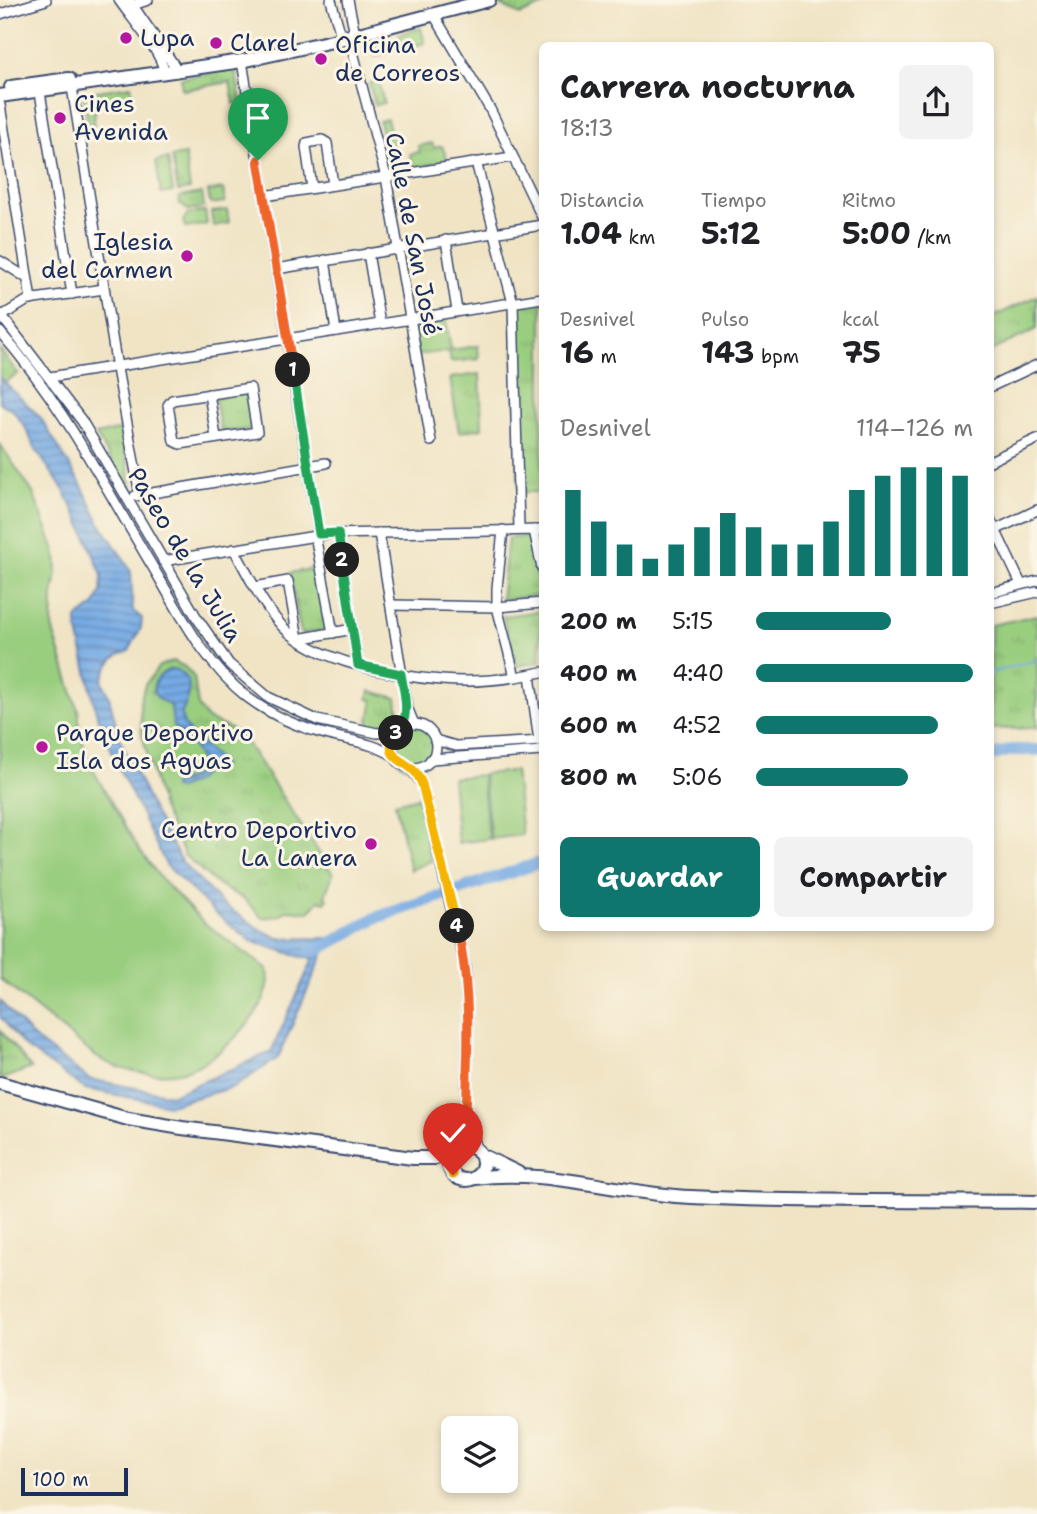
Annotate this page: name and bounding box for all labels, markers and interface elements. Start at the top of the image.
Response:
place label: Lupa [140,22,195,54]
place label: Clarel [230,27,298,59]
place label: Oficina de Correos [335,29,460,89]
marker: Lupa [118,30,134,46]
marker: Clarel [208,35,224,51]
marker: Oficina de Correos [313,51,329,67]
text: Carrera nocturna [560,65,855,108]
button: share [899,65,973,139]
place label: Cines Avenida [74,88,168,148]
pin [228,88,288,160]
icon: arrive [239,99,277,137]
marker: Cines Avenida [52,110,68,126]
text: 18:13 [560,113,614,143]
street label: Calle de San José [378,130,448,338]
text: Distancia [560,188,644,213]
text: Tiempo [701,188,767,213]
text: Ritmo [842,188,896,213]
text: 1.04 [560,213,622,254]
text: 5:12 [701,213,760,254]
text: 5:00 [842,213,911,254]
text: km [622,225,655,250]
text: /km [911,225,951,250]
place label: Iglesia del Carmen [41,226,173,286]
marker: Iglesia del Carmen [179,248,195,264]
text: Desnivel [560,307,635,332]
text: Pulso [701,307,749,332]
text: kcal [842,307,879,332]
text: 16 [560,332,594,373]
text: 143 [701,332,755,373]
text: 75 [842,332,881,373]
text: m [594,344,617,369]
text: bpm [755,344,799,369]
pin: 1 [276,352,310,388]
text: 1 [288,357,297,382]
text: Desnivel [560,413,651,443]
text: 114–126 m [856,413,973,443]
street label: Paseo de la Julia [120,462,250,648]
pin: 2 [324,542,360,578]
text: 2 [335,547,348,572]
text: 200 m [560,606,637,636]
text: 5:15 [672,606,713,636]
text: 400 m [560,658,637,688]
text: 4:40 [672,658,724,688]
text: 600 m [560,710,637,740]
text: 4:52 [672,710,722,740]
pin: 3 [378,716,414,750]
place label: Parque Deportivo Isla dos Aguas [56,717,254,777]
text: 3 [389,720,402,745]
marker: Parque Deportivo Isla dos Aguas [34,739,50,755]
text: 800 m [560,762,637,792]
text: 5:06 [672,762,723,792]
place label: Centro Deportivo La Lanera [161,814,357,874]
marker: Centro Deportivo La Lanera [363,836,379,852]
button: Guardar [560,837,760,917]
button: Compartir [774,837,973,917]
pin: 4 [440,908,475,944]
text: 4 [450,913,463,938]
pin [423,1103,483,1175]
icon: check [434,1114,472,1152]
map controls [441,1416,518,1493]
button: layers [441,1416,518,1493]
scale bar [21,1465,128,1497]
text: 100 m [32,1467,89,1492]

